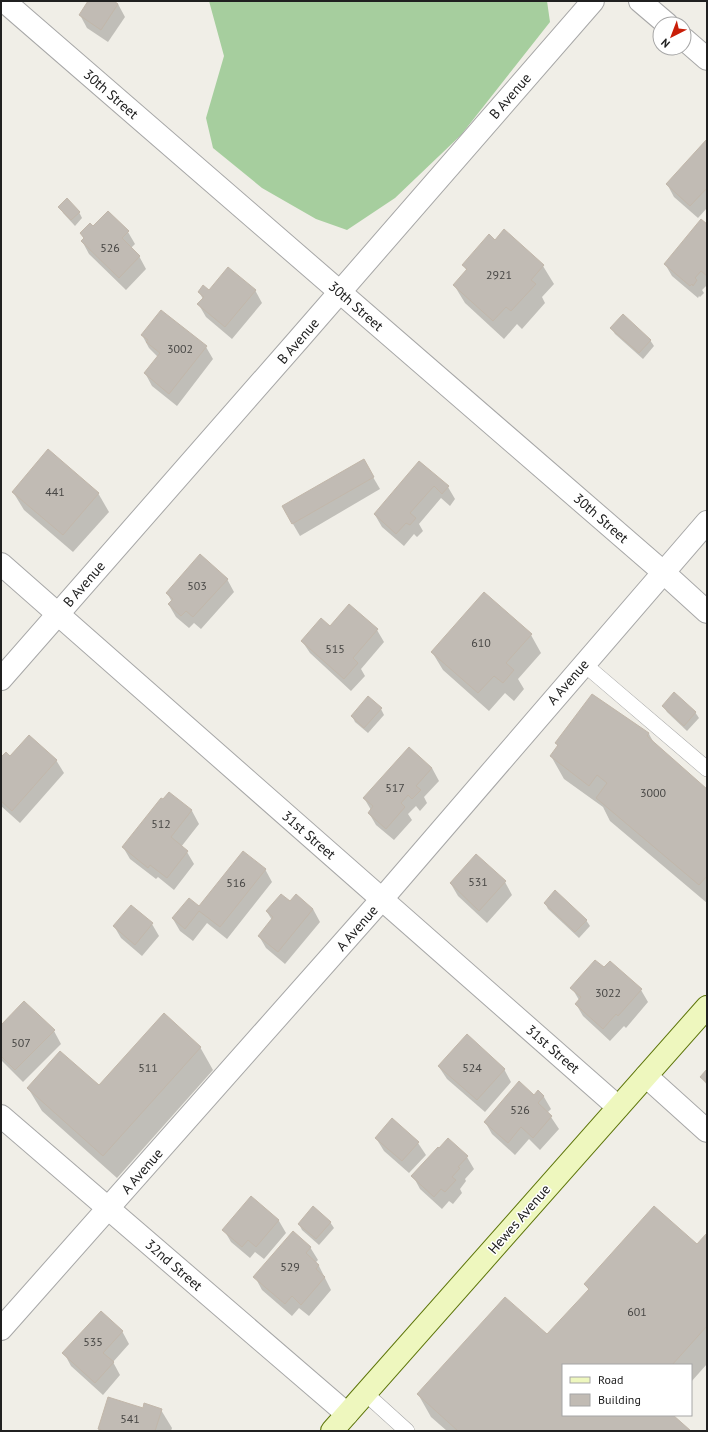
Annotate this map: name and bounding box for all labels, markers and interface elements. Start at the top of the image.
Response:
north arrow [652,16,692,56]
text: N [658,36,673,51]
street label: 30th Street [80,65,142,123]
street label: B Avenue [485,69,535,123]
house number: 526 [100,240,120,255]
house number: 2921 [486,267,512,282]
street label: 30th Street [325,277,387,335]
street label: B Avenue [273,314,323,368]
house number: 3002 [167,341,193,356]
house number: 441 [45,484,65,499]
street label: 30th Street [570,489,632,547]
street label: B Avenue [59,557,109,611]
house number: 503 [187,578,207,593]
house number: 610 [471,635,491,650]
house number: 515 [325,641,345,656]
street label: A Avenue [543,655,593,709]
house number: 517 [385,780,405,795]
house number: 3000 [640,785,667,800]
street label: 31st Street [278,807,340,863]
house number: 512 [151,816,171,831]
house number: 531 [468,874,488,889]
house number: 516 [226,875,246,890]
street label: A Avenue [332,901,382,955]
house number: 3022 [595,985,621,1000]
street label: 31st Street [522,1021,584,1077]
house number: 507 [11,1035,31,1050]
house number: 511 [138,1060,158,1075]
house number: 524 [462,1060,482,1075]
house number: 526 [510,1102,530,1117]
street label: A Avenue [117,1144,167,1198]
street label: Hewes Avenue [484,1180,554,1258]
street label: 32nd Street [142,1235,206,1295]
house number: 529 [280,1259,300,1274]
house number: 601 [627,1304,647,1319]
house number: 535 [83,1334,103,1349]
legend [562,1364,692,1416]
text: Road [598,1372,623,1387]
text: Building [598,1392,641,1407]
house number: 541 [120,1411,140,1426]

